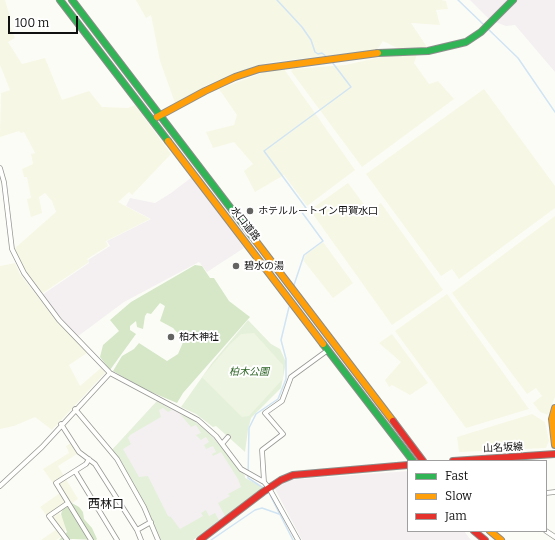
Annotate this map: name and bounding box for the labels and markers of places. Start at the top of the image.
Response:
place label: ホテルルートイン甲賀水口 [258,205,378,217]
marker: ホテルルートイン甲賀水口 [245,206,255,216]
place label: 碧水の湯 [244,260,284,272]
marker: 碧水の湯 [231,261,241,271]
place label: 柏木神社 [179,331,219,343]
marker: 柏木神社 [166,332,176,342]

